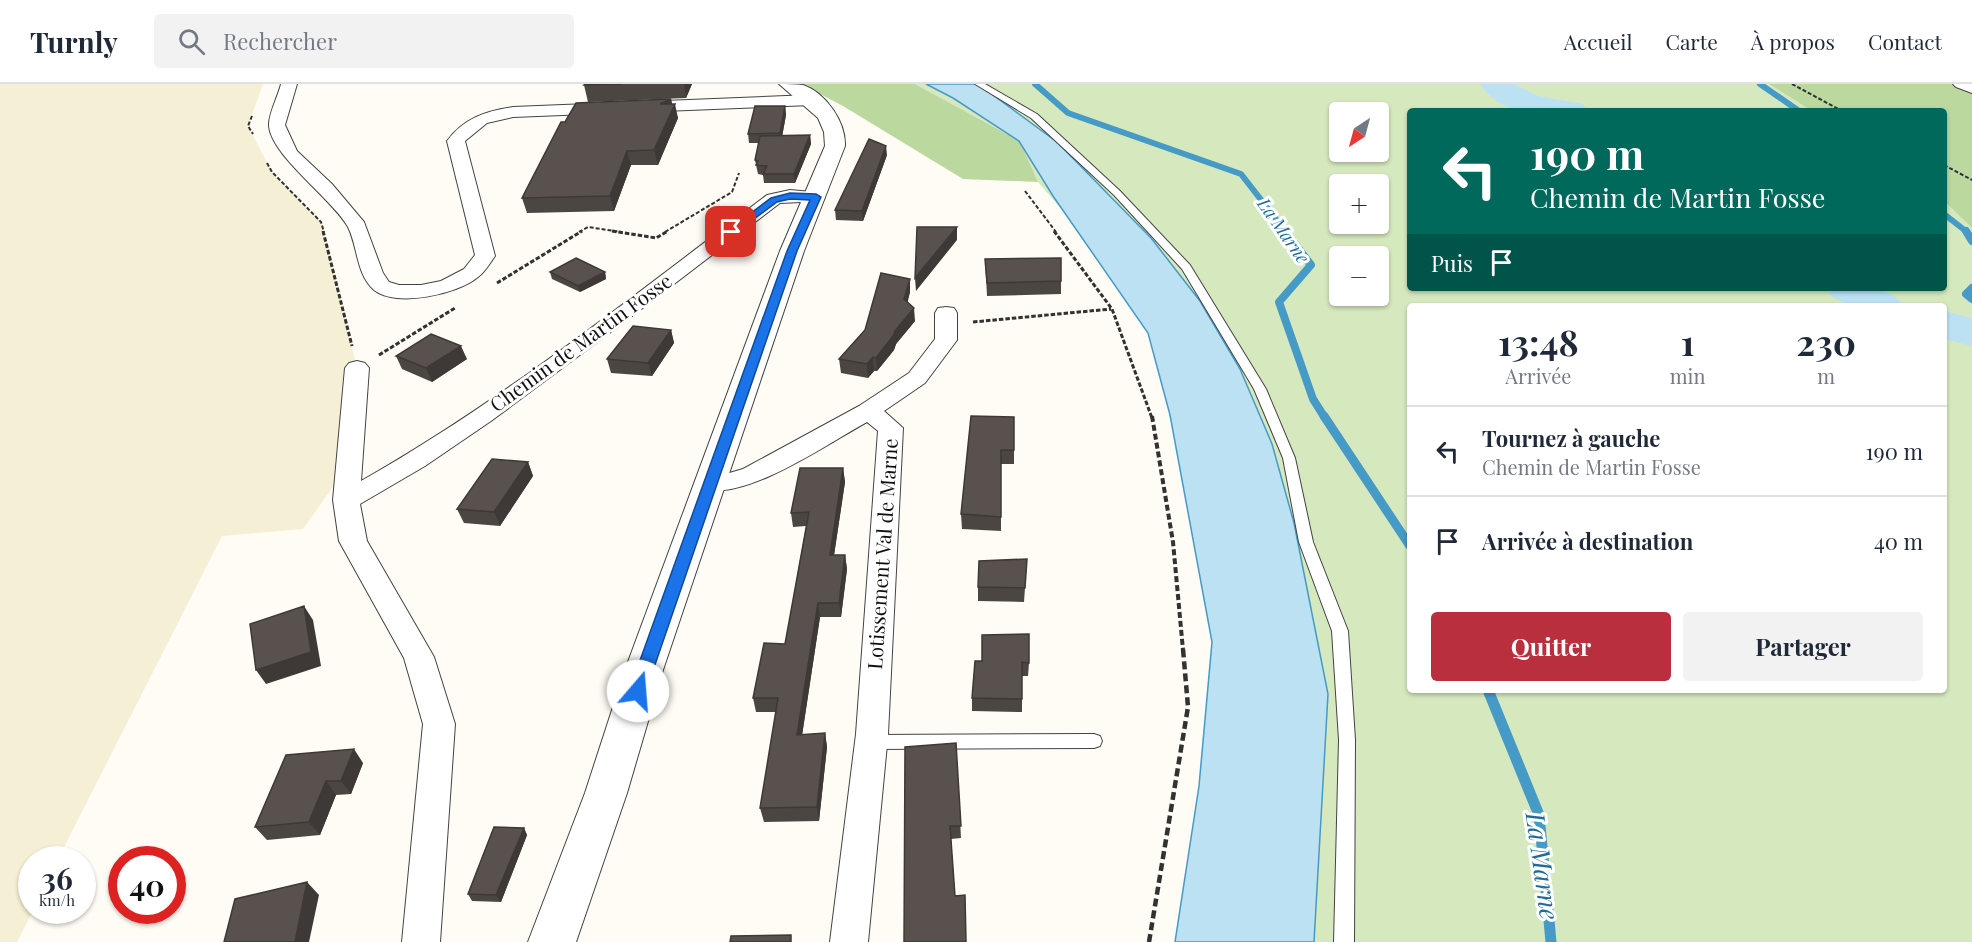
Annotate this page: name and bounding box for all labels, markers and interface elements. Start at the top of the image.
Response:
search box [154,14,574,68]
text: Turnly [30,23,118,60]
icon: search [175,25,208,58]
text: Rechercher [223,26,337,56]
text: Accueil [1564,27,1632,55]
text: Carte [1665,27,1718,55]
text: À propos [1751,27,1835,55]
text: Contact [1868,27,1942,55]
north arrow [1329,102,1389,162]
map controls [1329,102,1389,306]
text: 190 m [1530,125,1644,181]
icon: left [1431,132,1509,210]
button: + [1329,174,1389,234]
text: Chemin de Martin Fosse [1530,179,1825,215]
water label: La Marne [1252,192,1315,268]
pin [705,206,756,257]
icon: arrive [714,215,747,248]
button: − [1329,246,1389,306]
icon: arrive [1485,246,1518,279]
text: Puis [1431,248,1473,278]
street label: Chemin de Martin Fosse [484,267,677,417]
text: 13:48 [1498,317,1579,365]
text: 1 [1681,317,1694,365]
text: 230 [1796,317,1856,365]
text: Arrivée [1505,362,1571,389]
text: min [1670,362,1705,389]
text: m [1817,362,1835,389]
text: Tournez à gauche [1482,423,1660,453]
icon: left [1431,435,1464,468]
text: 190 m [1865,436,1923,466]
street label: Lotissement Val de Marne [860,437,903,670]
text: Chemin de Martin Fosse [1482,453,1701,480]
icon: arrive [1431,525,1464,558]
text: Arrivée à destination [1482,526,1693,556]
text: 40 m [1874,526,1923,556]
button: Quitter [1431,612,1671,681]
button: Partager [1683,612,1923,681]
position arrow [606,659,670,723]
water label: La Marne [1518,809,1568,922]
speed limit sign: 40 [108,846,186,924]
text: 36 [41,858,73,898]
text: km/h [39,890,75,910]

